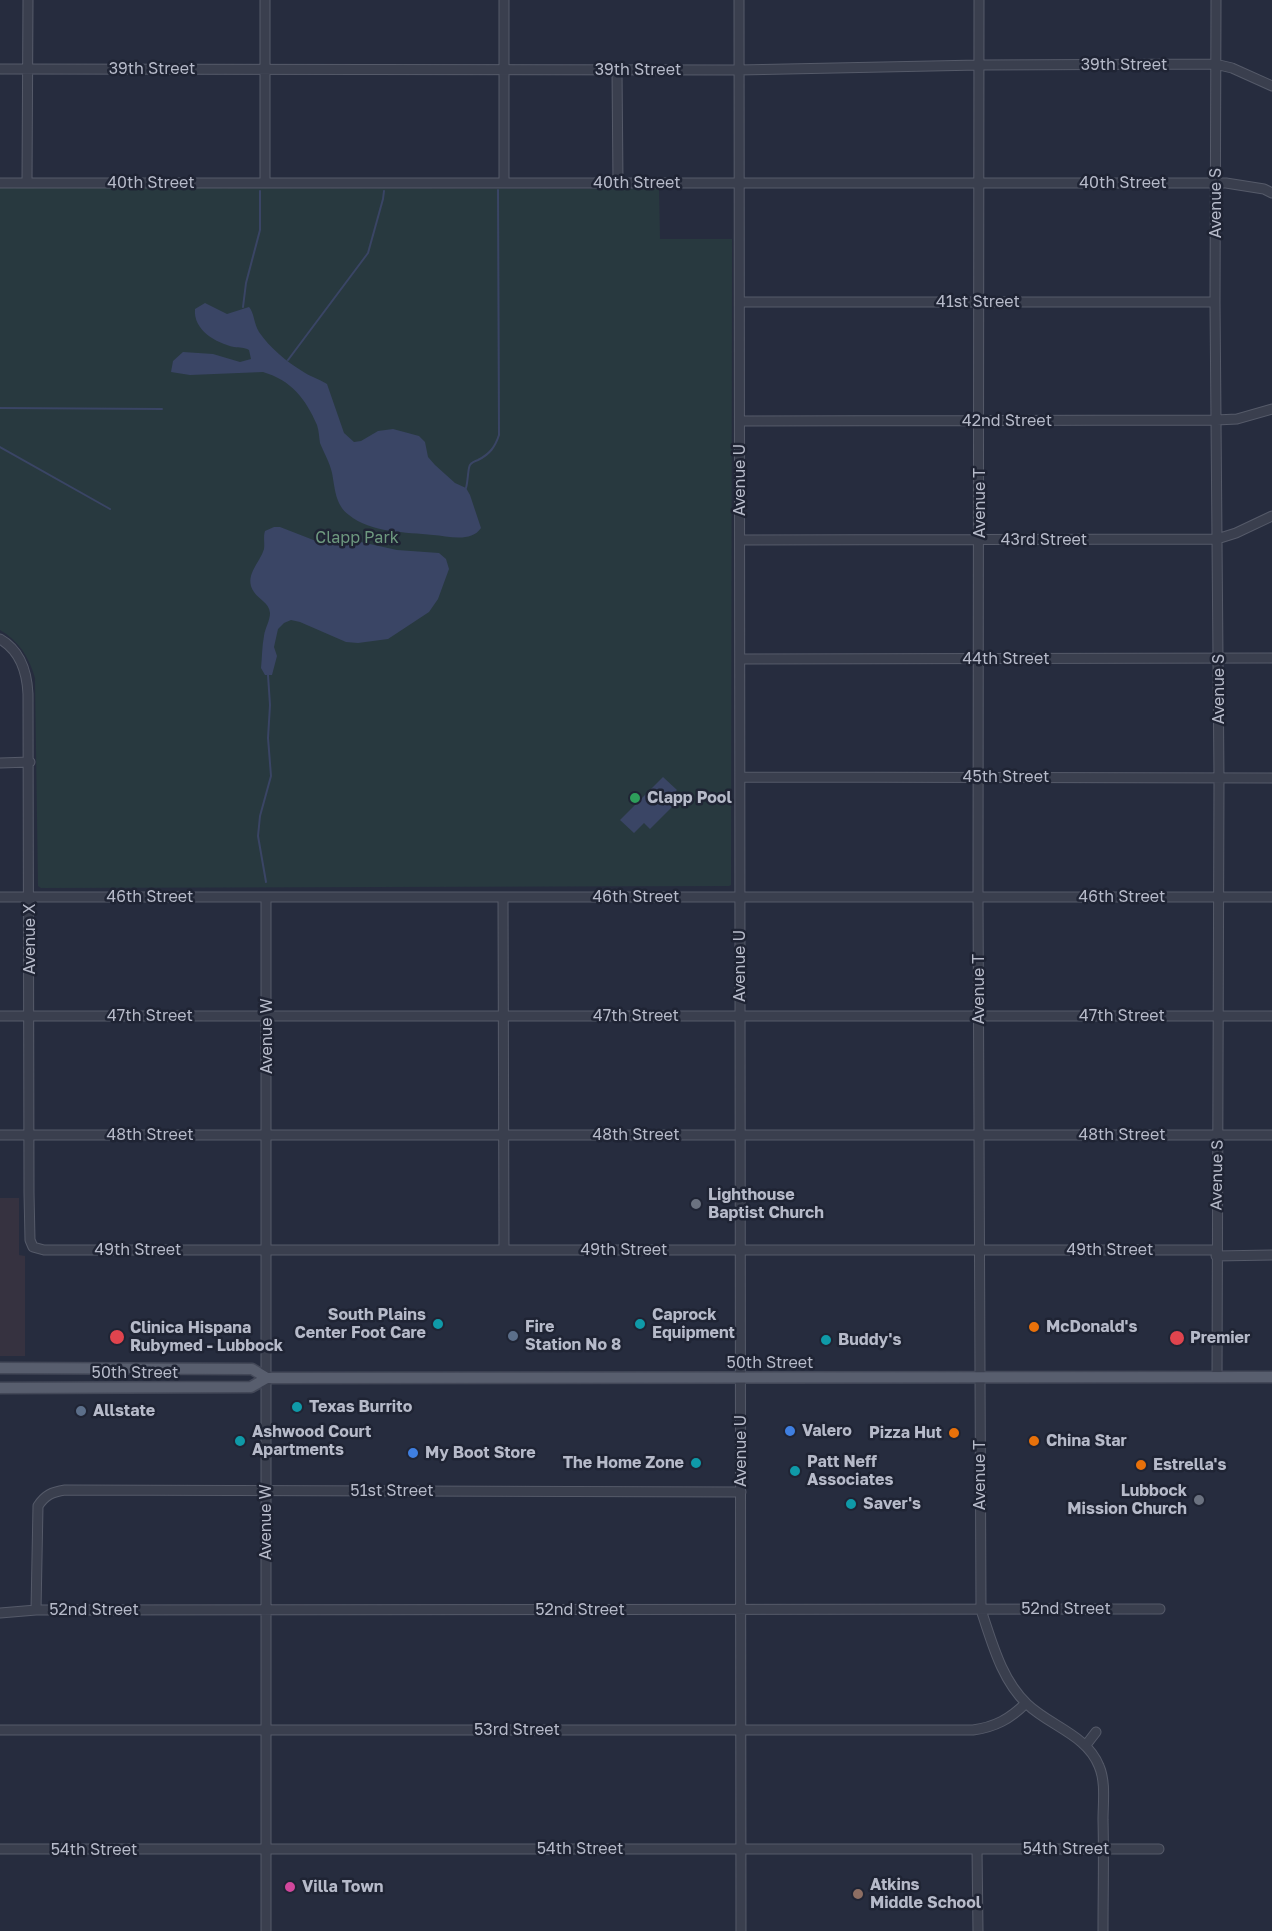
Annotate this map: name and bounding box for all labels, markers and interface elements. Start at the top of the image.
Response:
street label: 39th Street [1081,55,1167,75]
street label: 39th Street [109,59,195,79]
street label: 39th Street [595,60,681,80]
street label: Avenue S [1206,168,1226,238]
street label: 40th Street [107,173,195,193]
street label: 40th Street [593,173,681,193]
street label: 40th Street [1079,173,1167,193]
street label: 41st Street [936,292,1020,312]
street label: 42nd Street [962,411,1052,431]
street label: Avenue U [730,444,750,516]
street label: Avenue T [970,468,990,538]
park label: Clapp Park [315,528,399,548]
street label: 43rd Street [1001,530,1087,550]
street label: 44th Street [962,649,1050,669]
street label: Avenue S [1209,654,1229,724]
street label: 45th Street [963,767,1049,787]
place label: Clapp Pool [647,788,732,808]
marker: Clapp Pool [628,791,642,805]
street label: 46th Street [106,887,194,907]
street label: 46th Street [592,887,680,907]
street label: 46th Street [1078,887,1166,907]
street label: Avenue X [20,903,40,975]
street label: Avenue U [730,930,750,1002]
street label: Avenue T [969,954,989,1024]
street label: Avenue W [257,998,277,1074]
street label: 47th Street [107,1006,193,1026]
street label: 47th Street [593,1006,679,1026]
street label: 47th Street [1079,1006,1165,1026]
street label: 48th Street [106,1125,194,1145]
street label: 48th Street [592,1125,680,1145]
street label: 48th Street [1078,1125,1166,1145]
street label: Avenue S [1207,1139,1227,1211]
place label: Lighthouse Baptist Church [708,1185,824,1223]
marker: Lighthouse Baptist Church [689,1197,703,1211]
street label: 49th Street [94,1240,182,1260]
street label: 49th Street [580,1240,668,1260]
street label: 49th Street [1066,1240,1154,1260]
place label: South Plains Center Foot Care [294,1305,426,1343]
place label: Caprock Equipment [652,1305,735,1343]
marker: South Plains Center Foot Care [431,1317,445,1331]
place label: Fire Station No 8 [525,1317,621,1355]
marker: Caprock Equipment [633,1317,647,1331]
place label: McDonald's [1046,1317,1137,1337]
place label: Clinica Hispana Rubymed - Lubbock [130,1318,283,1356]
marker: McDonald's [1027,1320,1041,1334]
marker: Clinica Hispana Rubymed - Lubbock [108,1328,126,1346]
place label: Premier [1190,1328,1250,1348]
marker: Fire Station No 8 [506,1329,520,1343]
marker: Premier [1168,1329,1186,1347]
place label: Buddy's [838,1330,901,1350]
marker: Buddy's [819,1333,833,1347]
street label: 50th Street [727,1353,813,1373]
street label: 50th Street [92,1363,178,1383]
place label: Texas Burrito [309,1397,412,1417]
marker: Texas Burrito [290,1400,304,1414]
place label: Allstate [93,1401,155,1421]
marker: Allstate [74,1404,88,1418]
street label: Avenue U [731,1415,751,1487]
place label: Valero [802,1421,852,1441]
place label: Ashwood Court Apartments [252,1422,371,1460]
place label: Pizza Hut [869,1423,942,1443]
marker: Valero [783,1424,797,1438]
marker: Pizza Hut [947,1426,961,1440]
place label: China Star [1046,1431,1127,1451]
marker: Ashwood Court Apartments [233,1434,247,1448]
marker: China Star [1027,1434,1041,1448]
street label: Avenue T [970,1440,990,1510]
place label: My Boot Store [425,1443,536,1463]
marker: My Boot Store [406,1446,420,1460]
place label: Patt Neff Associates [807,1452,893,1490]
place label: The Home Zone [563,1453,684,1473]
place label: Estrella's [1153,1455,1226,1475]
marker: The Home Zone [689,1456,703,1470]
marker: Estrella's [1134,1458,1148,1472]
marker: Patt Neff Associates [788,1464,802,1478]
street label: 51st Street [350,1481,434,1501]
place label: Lubbock Mission Church [1067,1481,1187,1519]
street label: Avenue W [256,1484,276,1560]
marker: Lubbock Mission Church [1192,1493,1206,1507]
place label: Saver's [863,1494,921,1514]
marker: Saver's [844,1497,858,1511]
street label: 52nd Street [1021,1599,1111,1619]
street label: 52nd Street [49,1600,139,1620]
street label: 52nd Street [535,1600,625,1620]
street label: 53rd Street [474,1720,560,1740]
street label: 54th Street [537,1839,623,1859]
street label: 54th Street [1023,1839,1109,1859]
street label: 54th Street [51,1840,137,1860]
place label: Atkins Middle School [870,1875,981,1913]
place label: Villa Town [302,1877,383,1897]
marker: Villa Town [283,1880,297,1894]
marker: Atkins Middle School [851,1887,865,1901]

